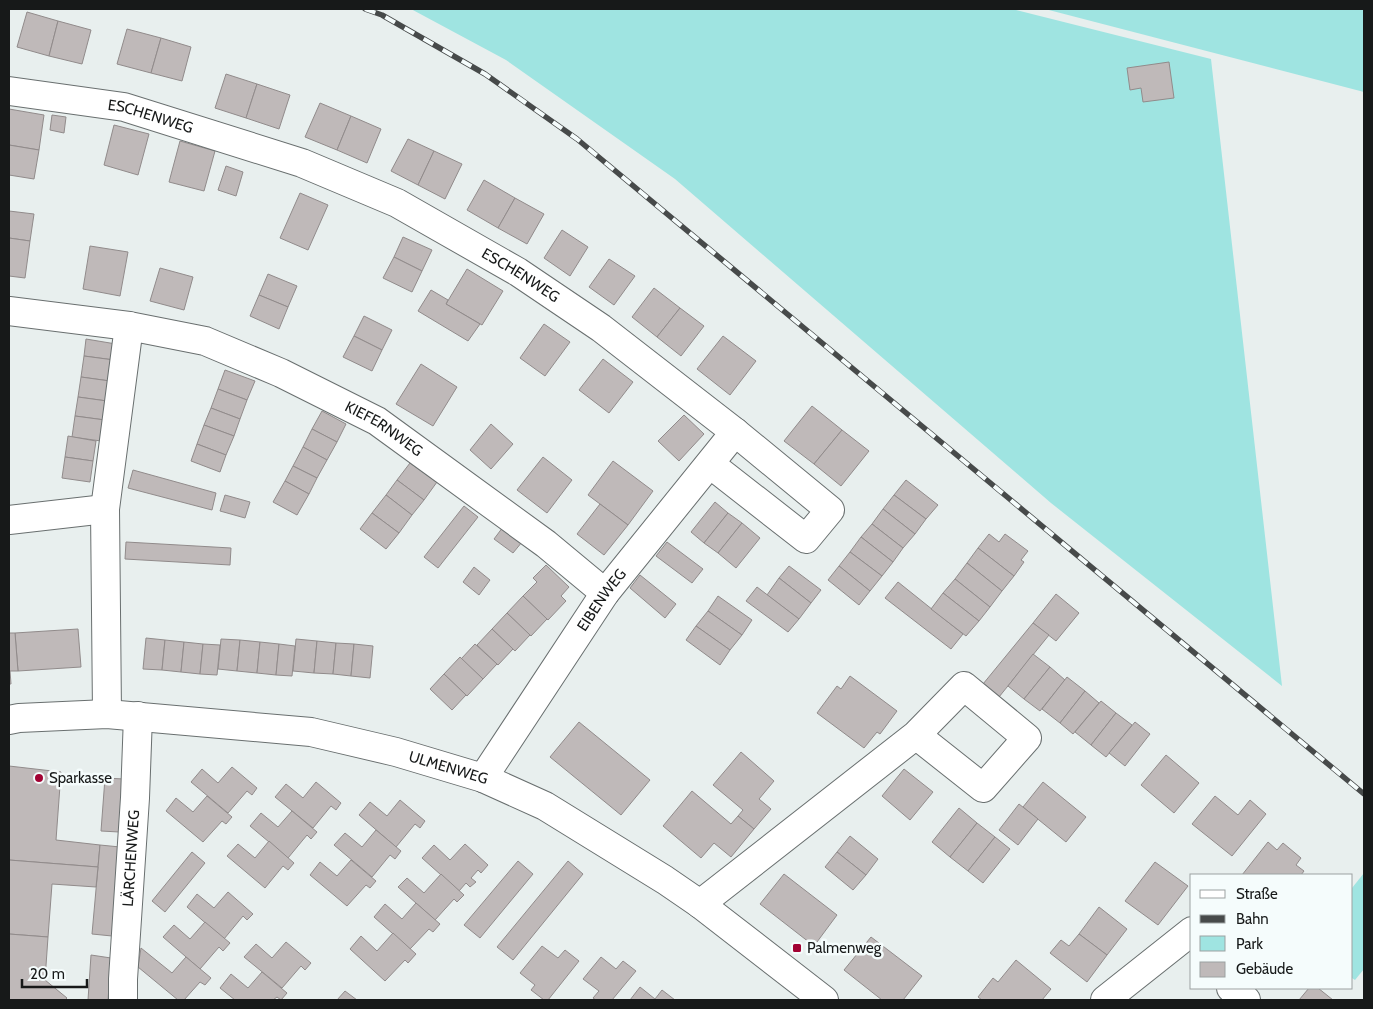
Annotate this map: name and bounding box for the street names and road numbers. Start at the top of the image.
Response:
street label: ESCHENWEG [107,96,195,137]
street label: ESCHENWEG [479,244,563,306]
street label: KIEFERNWEG [342,397,426,460]
street label: EIBENWEG [573,565,630,635]
street label: ULMENWEG [407,747,490,788]
street label: LÄRCHENWEG [119,809,143,907]

